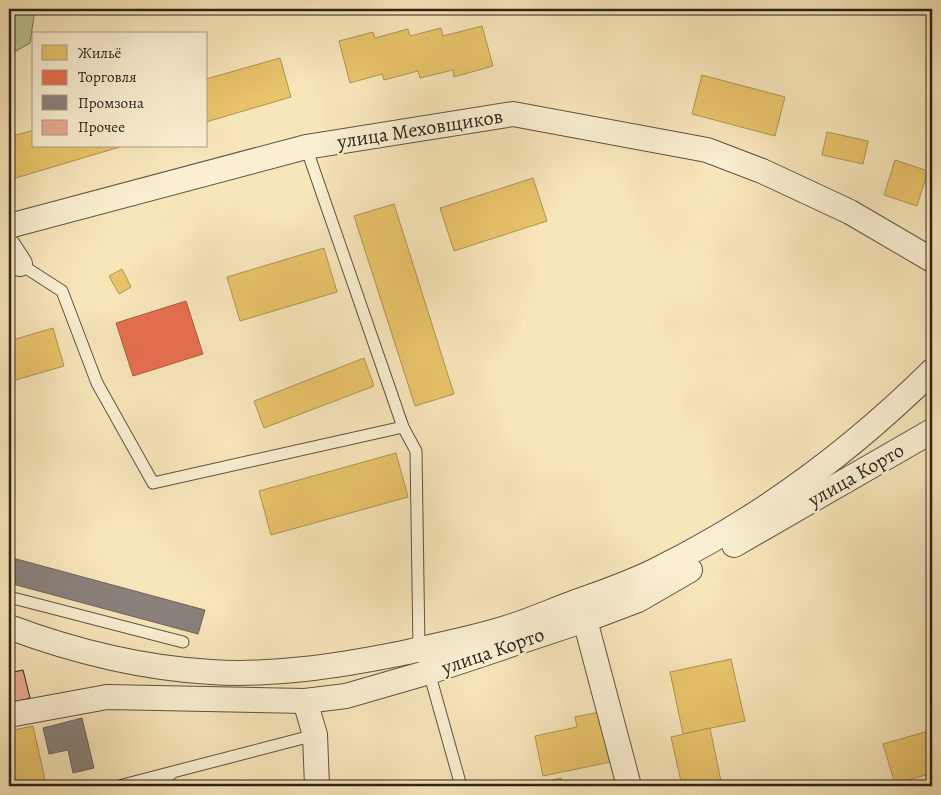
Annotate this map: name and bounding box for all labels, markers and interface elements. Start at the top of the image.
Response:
legend [32,32,208,148]
text: Жильё [78,43,121,63]
text: Торговля [78,67,136,87]
text: Промзона [78,93,144,113]
street label: улица Меховщиков [334,103,505,156]
text: Прочее [78,117,125,137]
street label: улица Корто [802,437,909,514]
street label: улица Корто [437,621,548,681]

